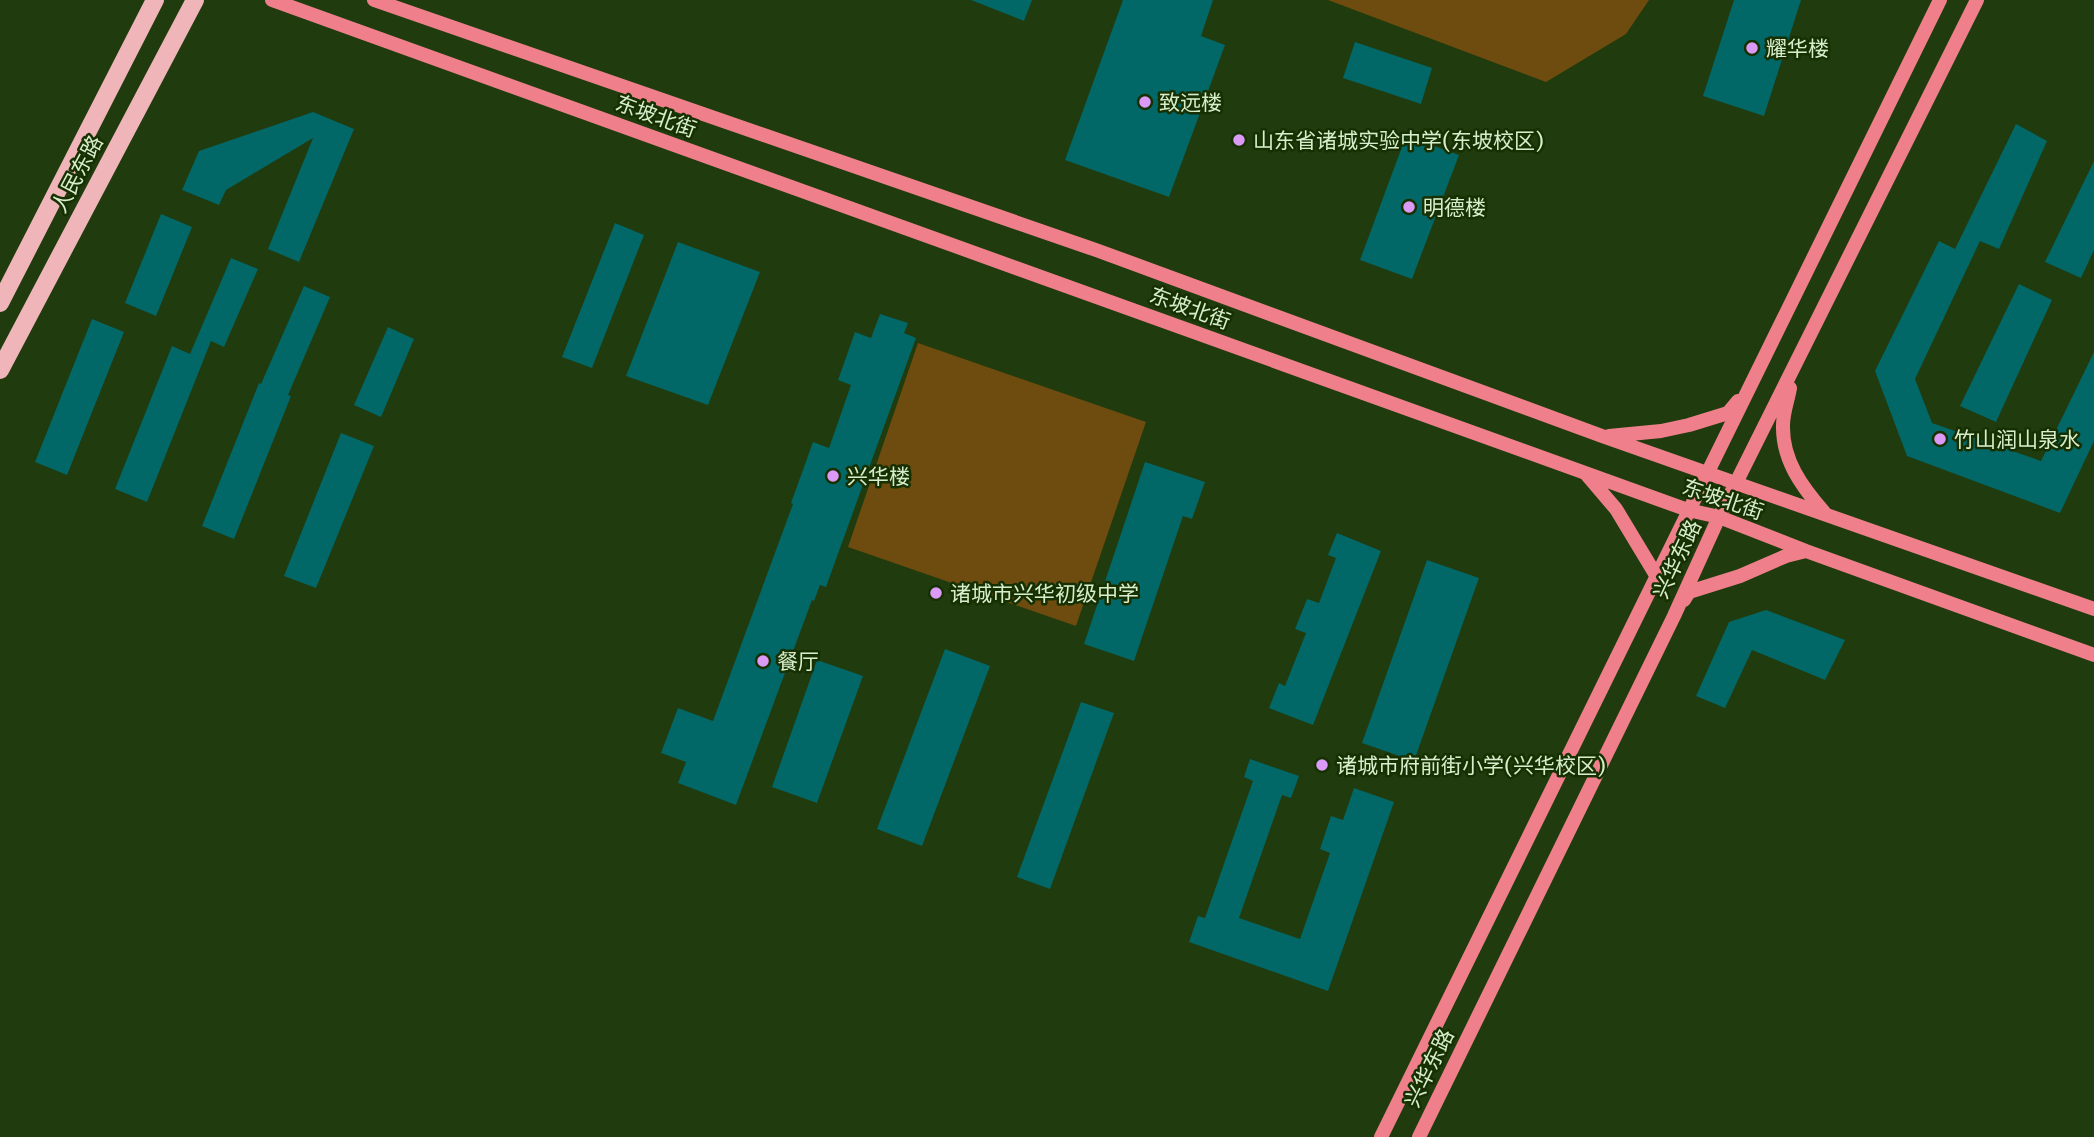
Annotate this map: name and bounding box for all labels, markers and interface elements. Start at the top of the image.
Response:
place label: 耀华楼 [1766,35,1829,62]
marker: 耀华楼 [1744,40,1760,56]
street label: 东坡北街 [612,89,700,143]
place label: 致远楼 [1159,89,1222,116]
marker: 致远楼 [1137,94,1153,110]
place label: 山东省诸城实验中学(东坡校区) [1253,127,1544,154]
street label: 人民东路 [45,131,109,217]
marker: 山东省诸城实验中学(东坡校区) [1231,132,1247,148]
place label: 明德楼 [1423,194,1486,221]
marker: 明德楼 [1401,199,1417,215]
street label: 东坡北街 [1146,281,1234,335]
place label: 竹山润山泉水 [1954,426,2080,453]
marker: 竹山润山泉水 [1932,431,1948,447]
place label: 兴华楼 [847,463,910,490]
marker: 兴华楼 [825,468,841,484]
street label: 东坡北街 [1679,473,1767,525]
street label: 兴华东路 [1647,515,1707,603]
place label: 诸城市兴华初级中学 [950,580,1139,607]
marker: 诸城市兴华初级中学 [928,585,944,601]
place label: 餐厅 [777,648,819,675]
marker: 餐厅 [755,653,771,669]
place label: 诸城市府前街小学(兴华校区) [1336,752,1606,779]
marker: 诸城市府前街小学(兴华校区) [1314,757,1330,773]
street label: 兴华东路 [1398,1024,1460,1112]

